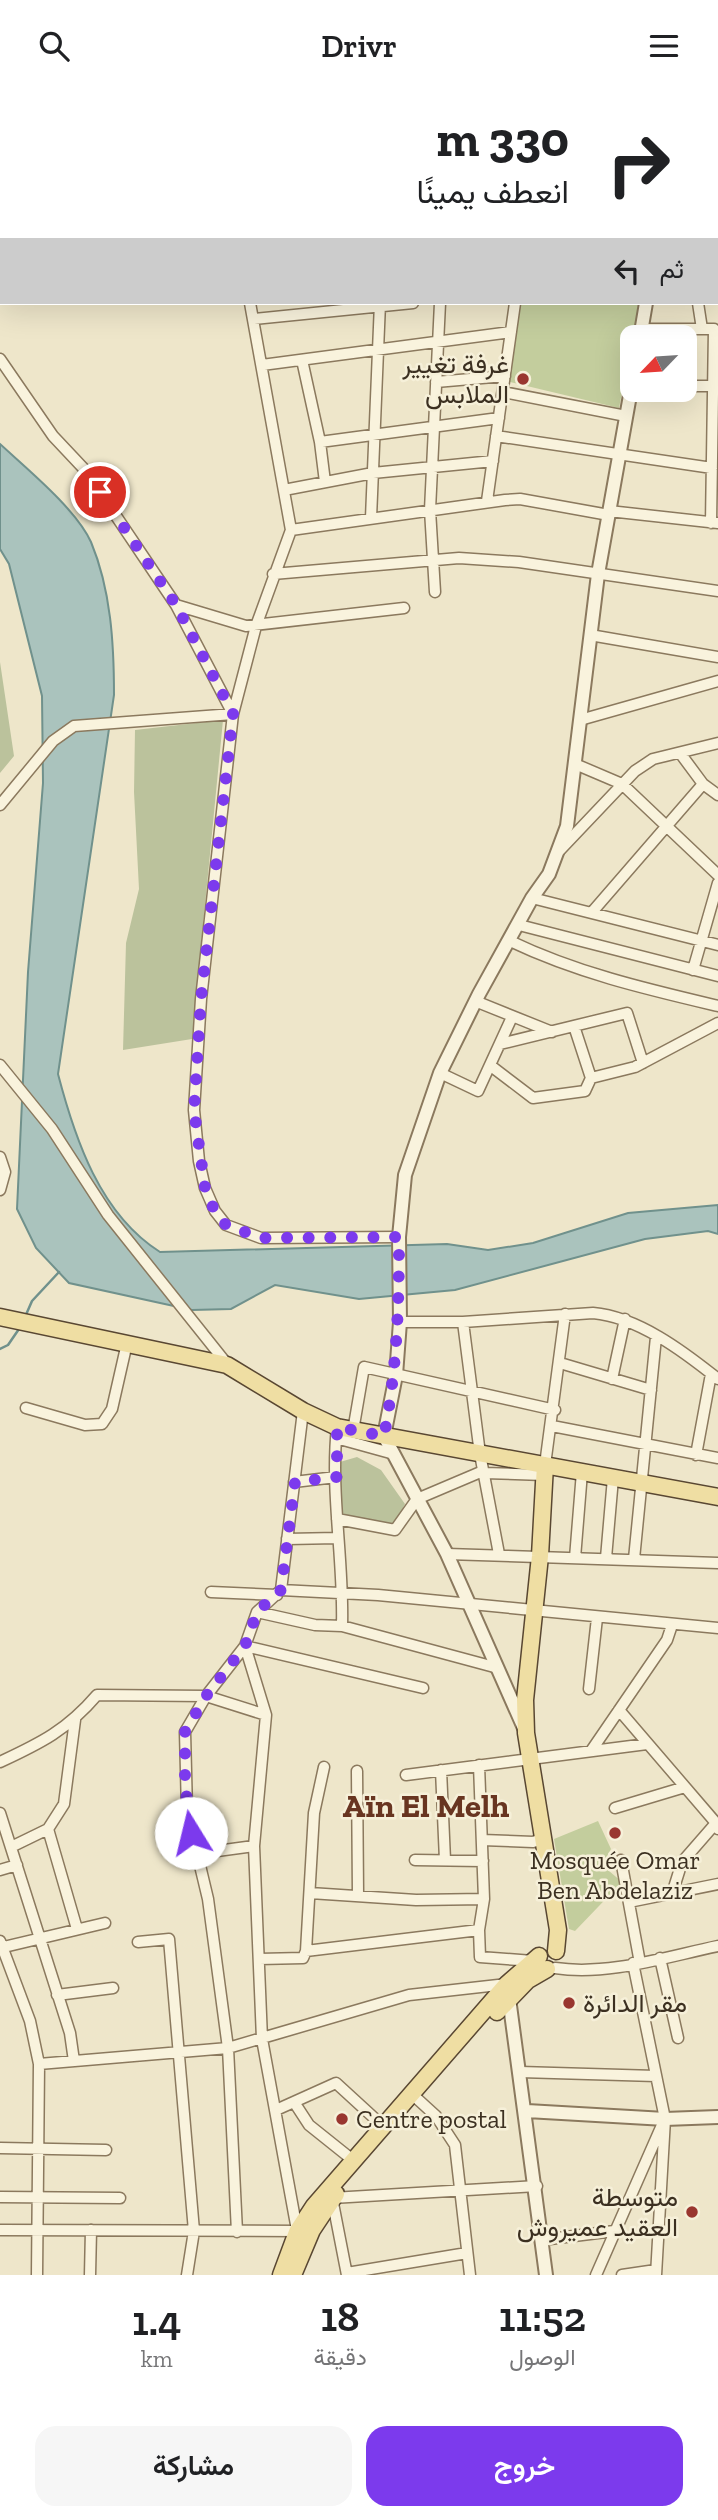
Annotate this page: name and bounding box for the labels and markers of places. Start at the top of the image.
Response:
place label: غرفة تغيير الملابس [401,348,509,410]
marker: غرفة تغيير الملابس [515,371,531,387]
pin [70,462,130,522]
marker: Mosquée Omar Ben Abdelaziz [607,1825,623,1841]
place label: Mosquée Omar Ben Abdelaziz [530,1844,700,1906]
place label: مقر الدائرة [583,1987,687,2019]
marker: مقر الدائرة [561,1995,577,2011]
place label: Centre postal [356,2103,507,2135]
marker: Centre postal [334,2111,350,2127]
place label: متوسطة العقيد عميروش [517,2181,678,2243]
marker: متوسطة العقيد عميروش [684,2204,700,2220]

